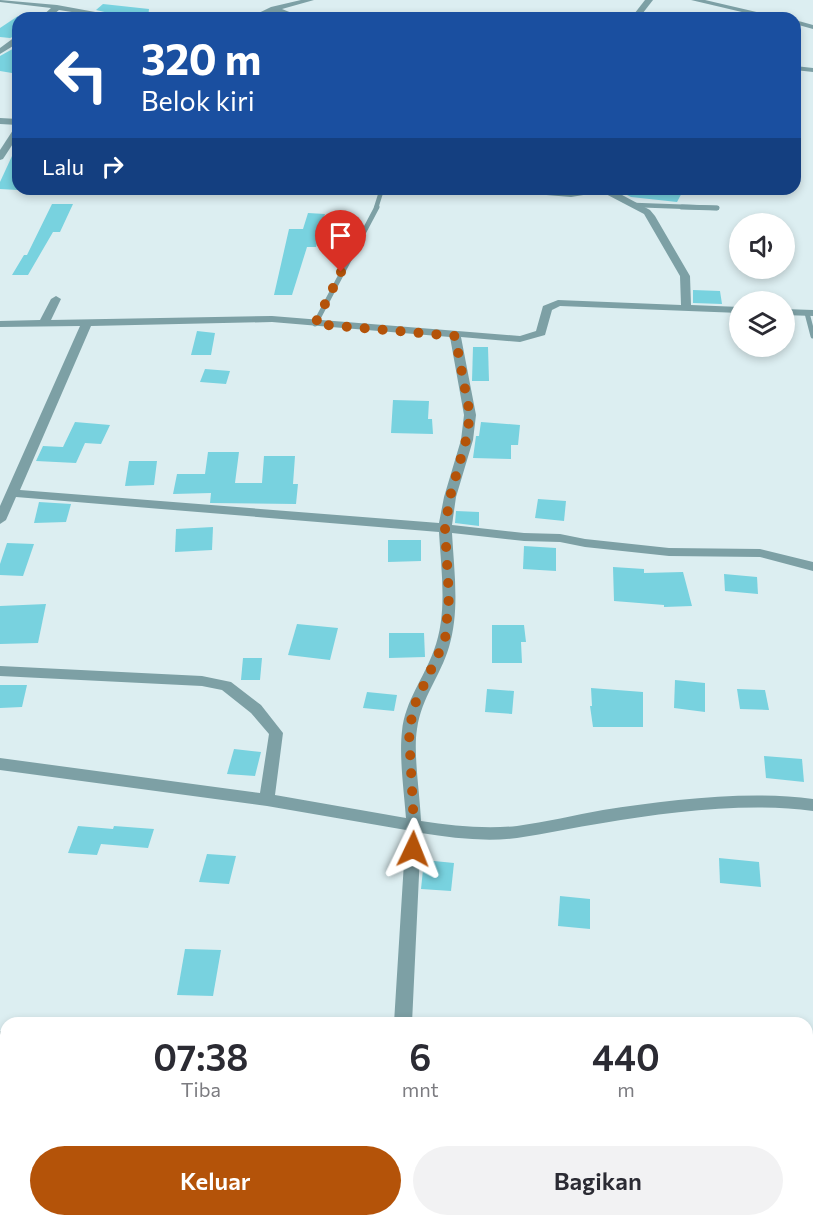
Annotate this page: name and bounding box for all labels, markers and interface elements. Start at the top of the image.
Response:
text: 320 m [141,32,261,84]
icon: left [42,36,120,114]
text: Belok kiri [141,84,255,117]
icon: right [96,150,129,183]
text: Lalu [42,153,84,180]
pin [315,210,366,272]
map controls [729,213,795,357]
button: sound [729,213,795,279]
icon: arrive [324,219,357,252]
button: layers [729,291,795,357]
position arrow [381,817,445,881]
text: 07:38 [153,1034,248,1078]
text: 6 [409,1034,431,1078]
text: 440 [592,1034,660,1078]
text: Tiba [181,1077,221,1101]
text: mnt [402,1077,439,1101]
text: m [617,1077,635,1101]
button: Keluar [30,1146,401,1215]
button: Bagikan [413,1146,783,1215]

